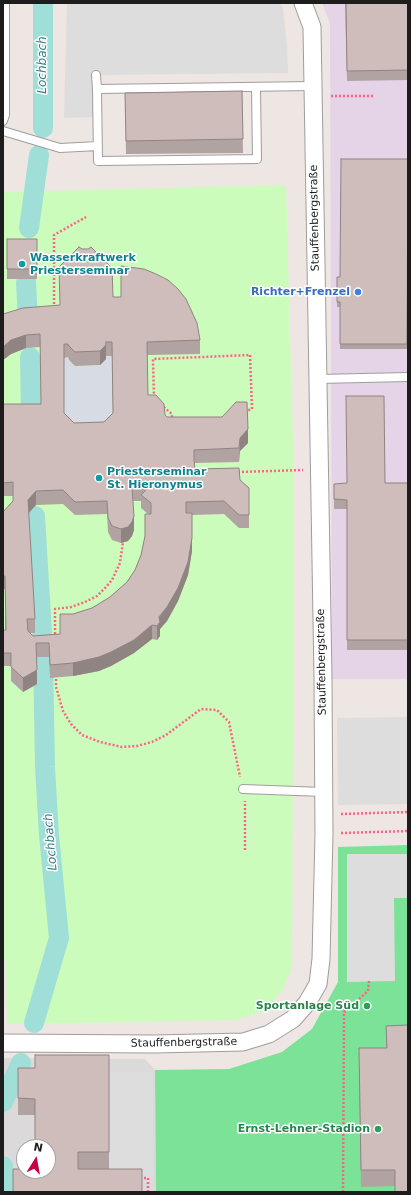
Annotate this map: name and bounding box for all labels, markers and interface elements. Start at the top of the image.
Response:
water label: Lochbach [36,36,50,94]
street label: Stauffenbergstraße [307,165,323,271]
place label: Wasserkraftwerk Priesterseminar [30,251,136,277]
marker: Wasserkraftwerk Priesterseminar [17,259,27,269]
place label: Richter+Frenzel [251,285,350,299]
marker: Richter+Frenzel [353,287,363,297]
place label: Priesterseminar St. Hieronymus [107,465,206,491]
marker: Priesterseminar St. Hieronymus [94,473,104,483]
street label: Stauffenbergstraße [314,609,330,715]
water label: Lochbach [41,813,61,871]
place label: Sportanlage Süd [256,999,359,1013]
marker: Sportanlage Süd [362,1001,372,1011]
street label: Stauffenbergstraße [131,1035,237,1051]
place label: Ernst-Lehner-Stadion [238,1122,370,1136]
marker: Ernst-Lehner-Stadion [373,1124,383,1134]
north arrow [16,1139,56,1179]
text: N [32,1140,44,1155]

